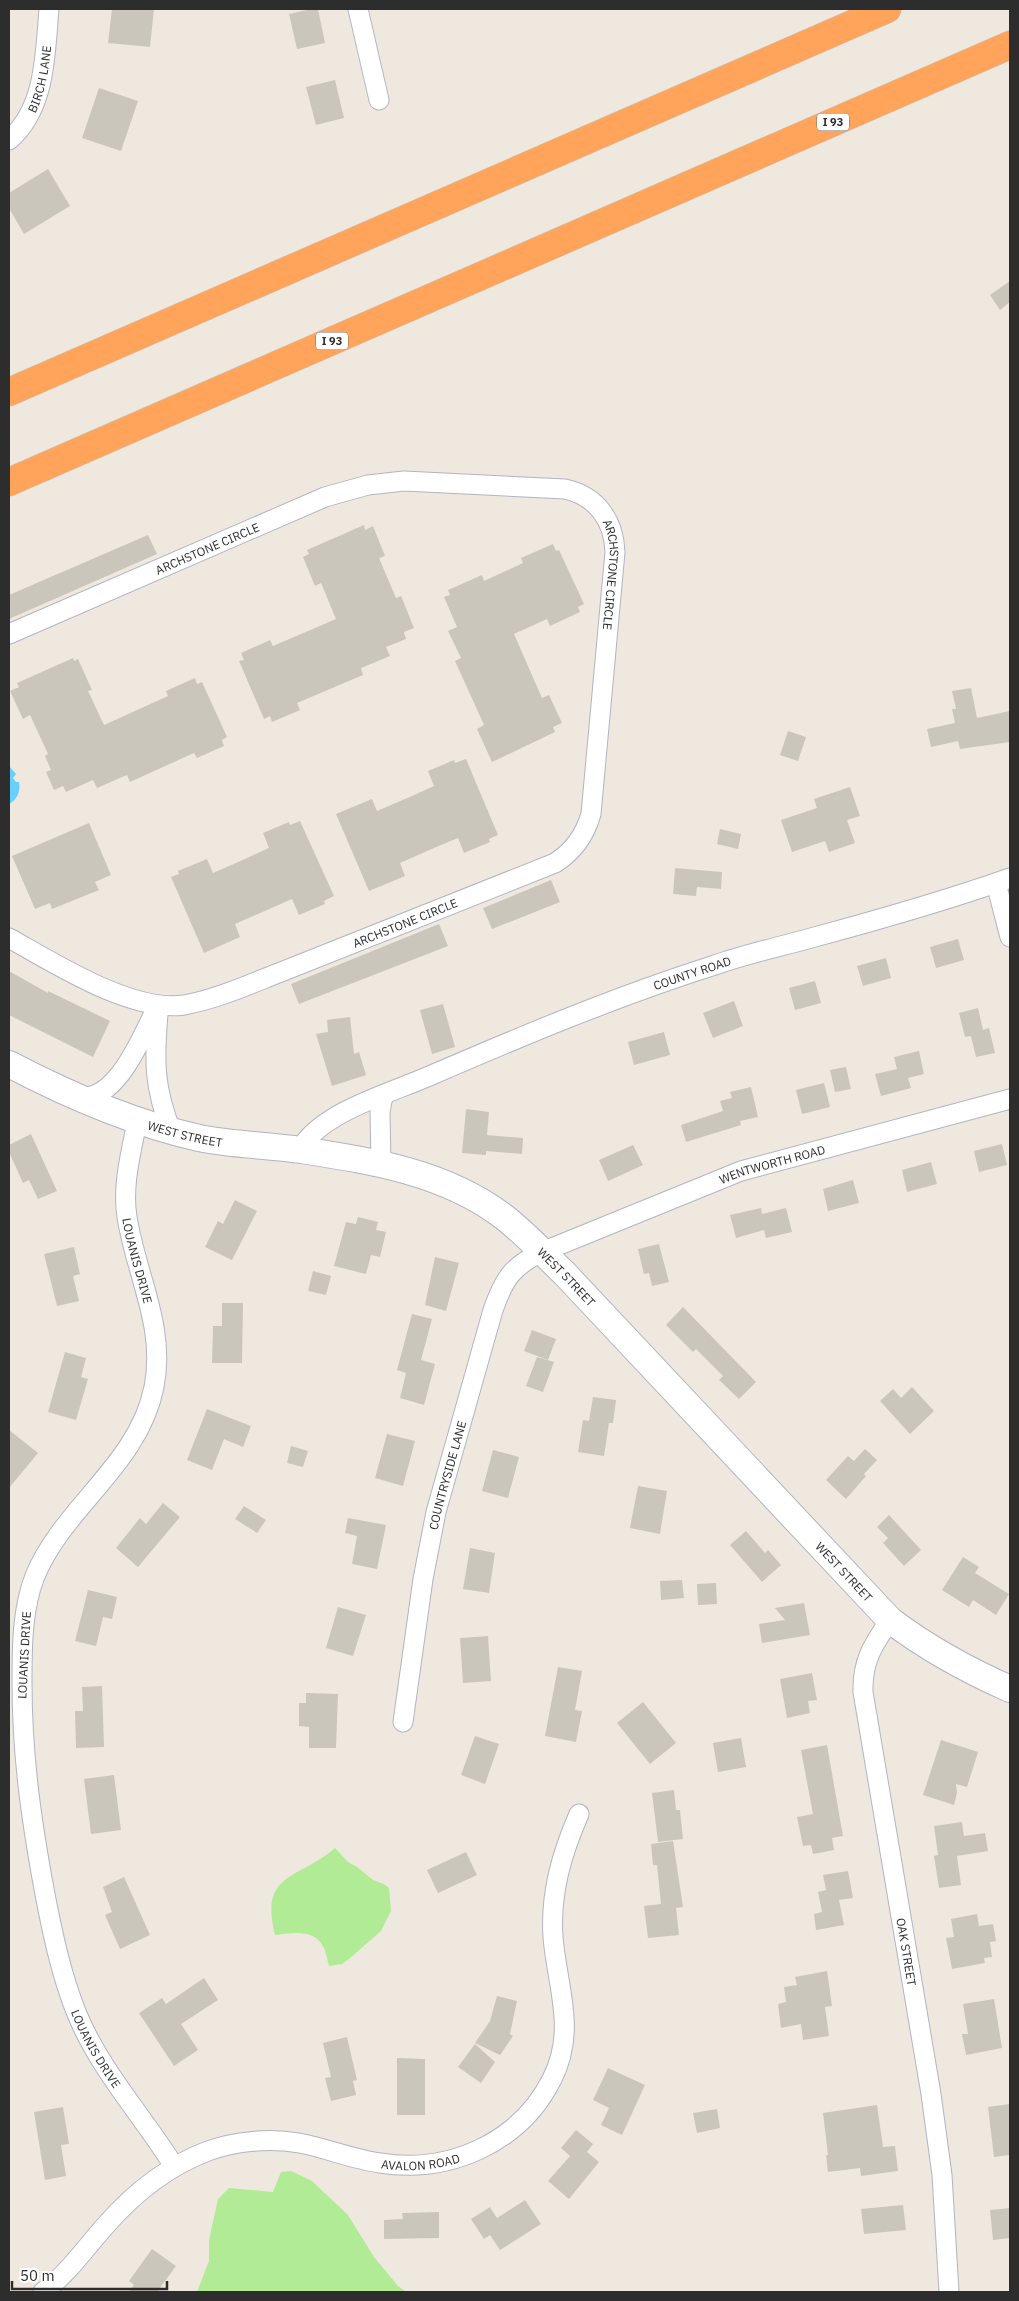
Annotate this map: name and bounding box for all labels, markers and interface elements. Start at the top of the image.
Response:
street label: BIRCH LANE [24,45,54,115]
road number: I 93 [817,114,849,130]
road number: I 93 [316,332,348,350]
street label: ARCHSTONE CIRCLE [600,517,623,631]
street label: ARCHSTONE CIRCLE [153,519,261,577]
street label: ARCHSTONE CIRCLE [350,895,460,951]
street label: COUNTY ROAD [651,953,733,993]
street label: WEST STREET [146,1117,224,1149]
street label: WENTWORTH ROAD [717,1141,827,1187]
street label: LOUANIS DRIVE [120,1217,156,1305]
street label: WEST STREET [535,1244,599,1309]
street label: COUNTRYSIDE LANE [425,1419,469,1531]
street label: WEST STREET [813,1538,876,1605]
street label: LOUANIS DRIVE [14,1611,34,1699]
street label: OAK STREET [894,1917,920,1987]
street label: LOUANIS DRIVE [68,2007,124,2091]
street label: AVALON ROAD [380,2150,461,2173]
scale bar [12,2258,168,2290]
text: 50 m [20,2266,55,2285]

